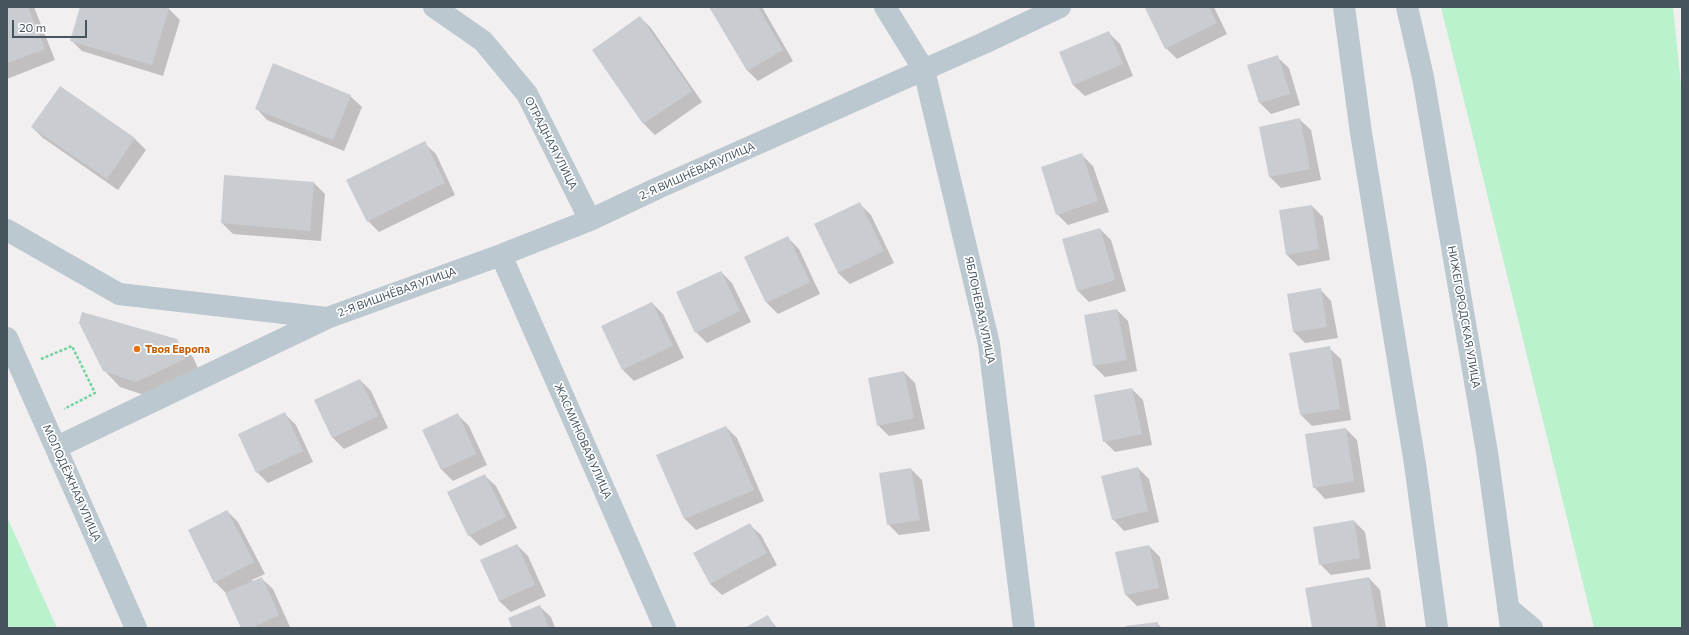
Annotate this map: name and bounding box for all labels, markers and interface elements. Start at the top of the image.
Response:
scale bar [14,12,89,38]
text: 20 m [19,20,46,34]
street label: ОТРАДНАЯ УЛИЦА [522,94,580,192]
street label: 2-Я ВИШНЁВАЯ УЛИЦА [637,140,757,202]
street label: НИЖЕГОРОДСКАЯ УЛИЦА [1445,245,1483,389]
street label: ЯБЛОНЕВАЯ УЛИЦА [962,255,998,365]
street label: 2-Я ВИШНЁВАЯ УЛИЦА [336,264,458,320]
place label: Твоя Европа [145,342,210,356]
marker: Твоя Европа [132,344,142,354]
street label: ЖАСМИНОВАЯ УЛИЦА [551,381,615,501]
street label: МОЛОДЁЖНАЯ УЛИЦА [40,422,104,544]

